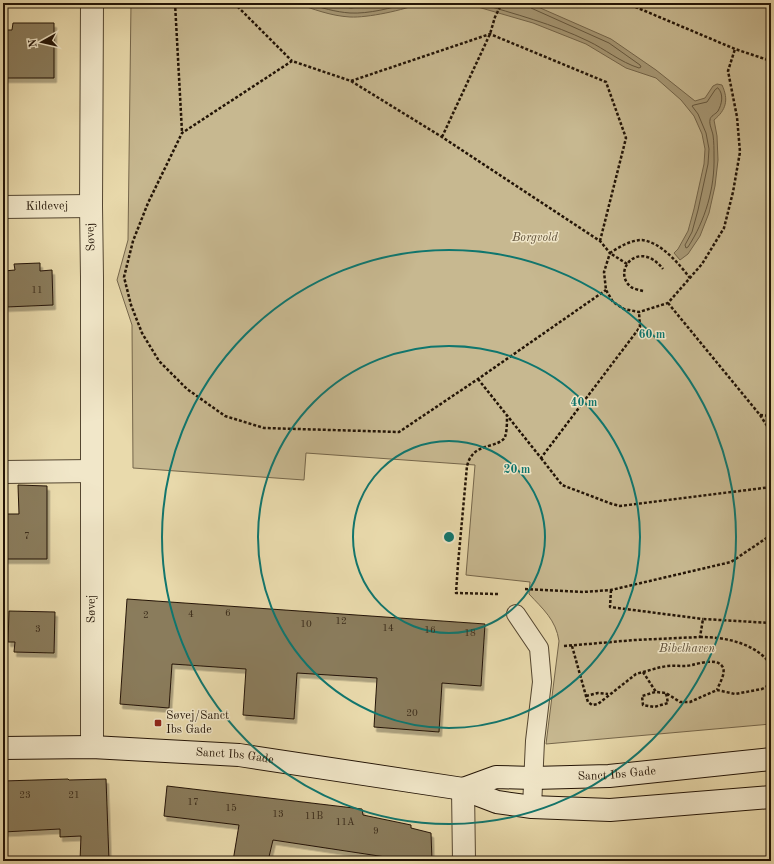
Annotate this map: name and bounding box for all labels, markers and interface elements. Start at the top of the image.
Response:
north arrow [22,22,62,62]
text: N [27,38,40,48]
street label: Kildevej [26,200,68,213]
street label: Søvej [85,223,97,251]
park label: Borgvold [511,232,559,244]
house number: 11 [31,285,43,295]
text: 60 m [639,329,666,341]
text: 40 m [571,397,598,409]
text: 20 m [504,464,531,476]
centre of rings [442,530,456,544]
house number: 7 [24,531,30,541]
street label: Søvej [86,595,98,623]
house number: 6 [225,608,231,618]
house number: 4 [188,609,194,619]
house number: 2 [143,610,149,620]
house number: 12 [335,616,347,626]
house number: 10 [300,619,312,629]
house number: 14 [382,623,394,633]
house number: 3 [35,624,41,634]
house number: 16 [424,625,436,635]
house number: 18 [464,628,476,638]
park label: Bibelhaven [658,643,715,655]
house number: 20 [406,708,418,718]
place label: Søvej/Sanct Ibs Gade [166,710,229,736]
marker: Søvej/Sanct Ibs Gade [153,718,163,728]
street label: Sanct Ibs Gade [195,747,275,766]
street label: Sanct Ibs Gade [577,765,657,783]
house number: 23 [19,790,31,800]
house number: 21 [68,790,80,800]
house number: 17 [187,797,199,807]
house number: 15 [225,803,237,813]
house number: 13 [272,809,284,819]
house number: 11B [305,811,323,821]
house number: 11A [335,817,355,827]
house number: 9 [373,826,379,836]

